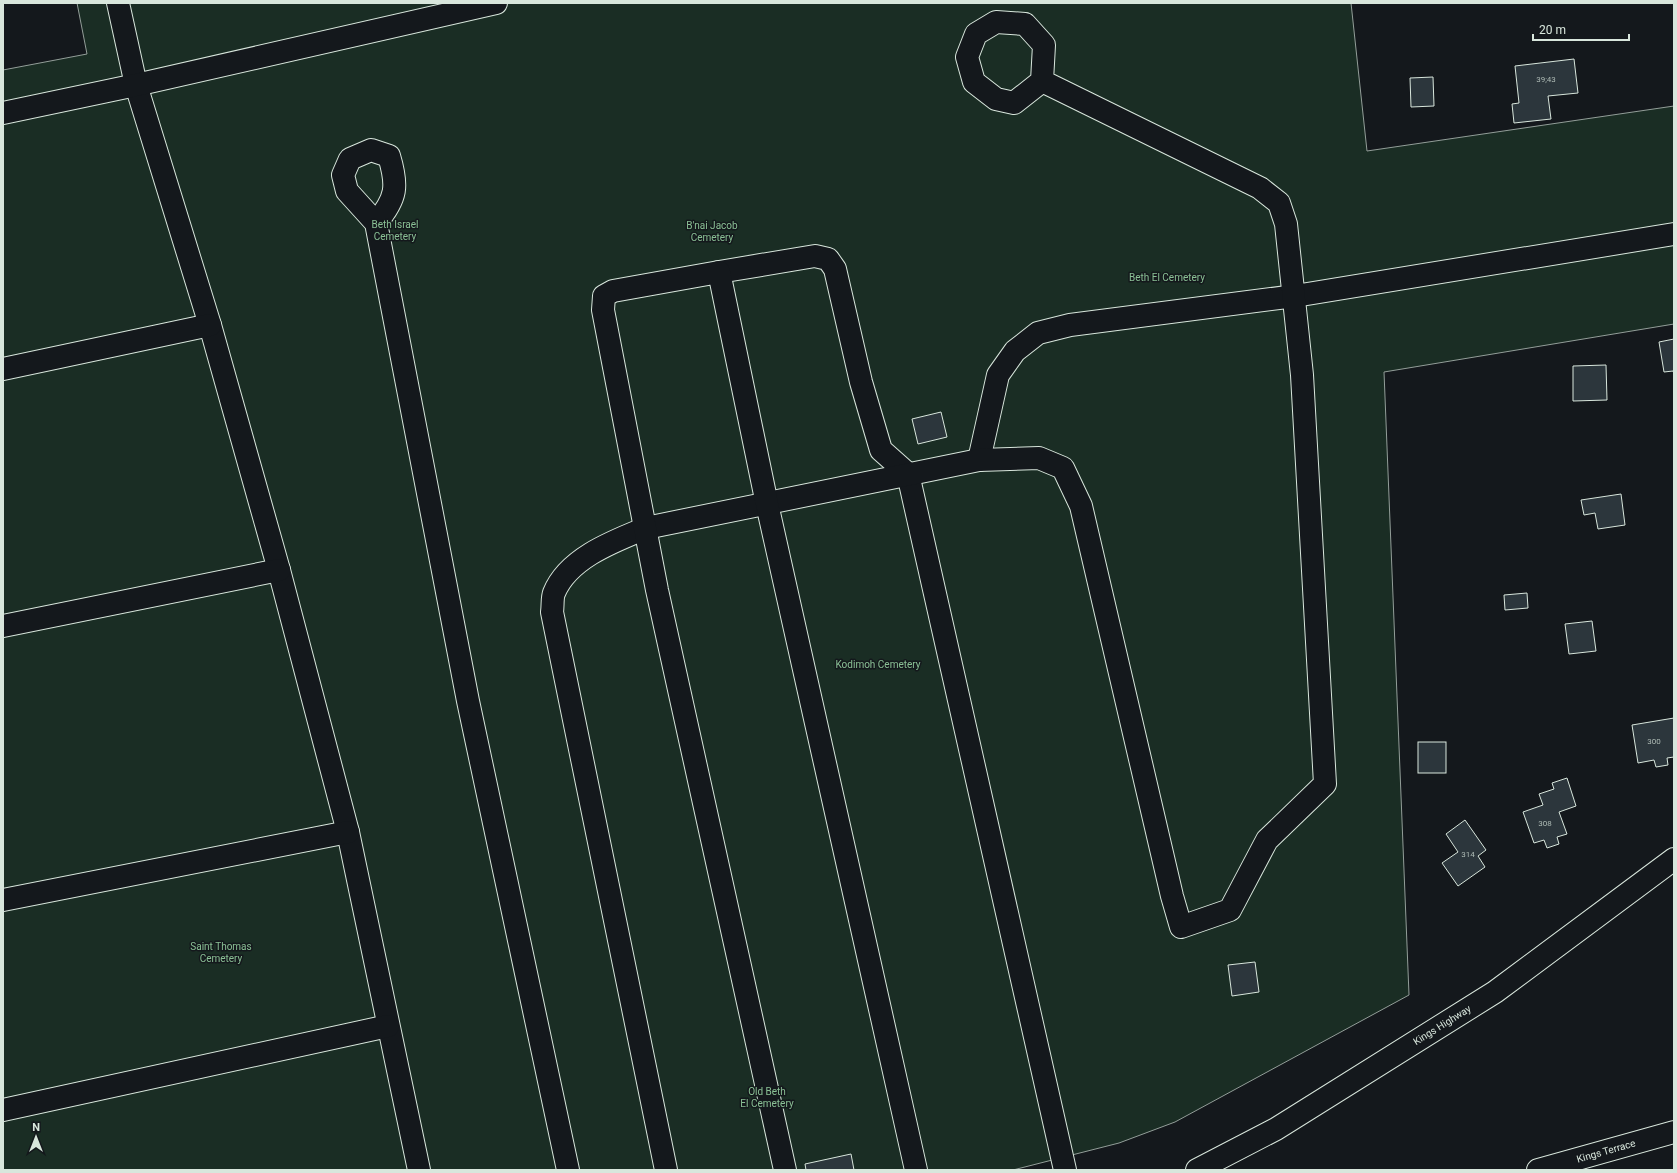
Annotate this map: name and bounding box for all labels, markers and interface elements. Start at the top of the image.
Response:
scale bar [1533,16,1629,42]
text: 20 m [1539,23,1566,37]
house number: 39;43 [1536,75,1556,84]
park label: Beth Israel Cemetery [371,219,419,242]
park label: B'nai Jacob Cemetery [686,220,738,243]
park label: Beth El Cemetery [1129,272,1205,283]
park label: Kodimoh Cemetery [835,659,921,670]
house number: 300 [1647,737,1661,746]
house number: 308 [1538,819,1552,828]
house number: 314 [1461,850,1475,859]
park label: Saint Thomas Cemetery [190,941,252,964]
street label: Kings Highway [1411,1003,1473,1047]
park label: Old Beth El Cemetery [740,1086,794,1109]
north arrow [16,1117,56,1157]
text: N [32,1121,40,1134]
street label: Kings Terrace [1575,1137,1637,1165]

